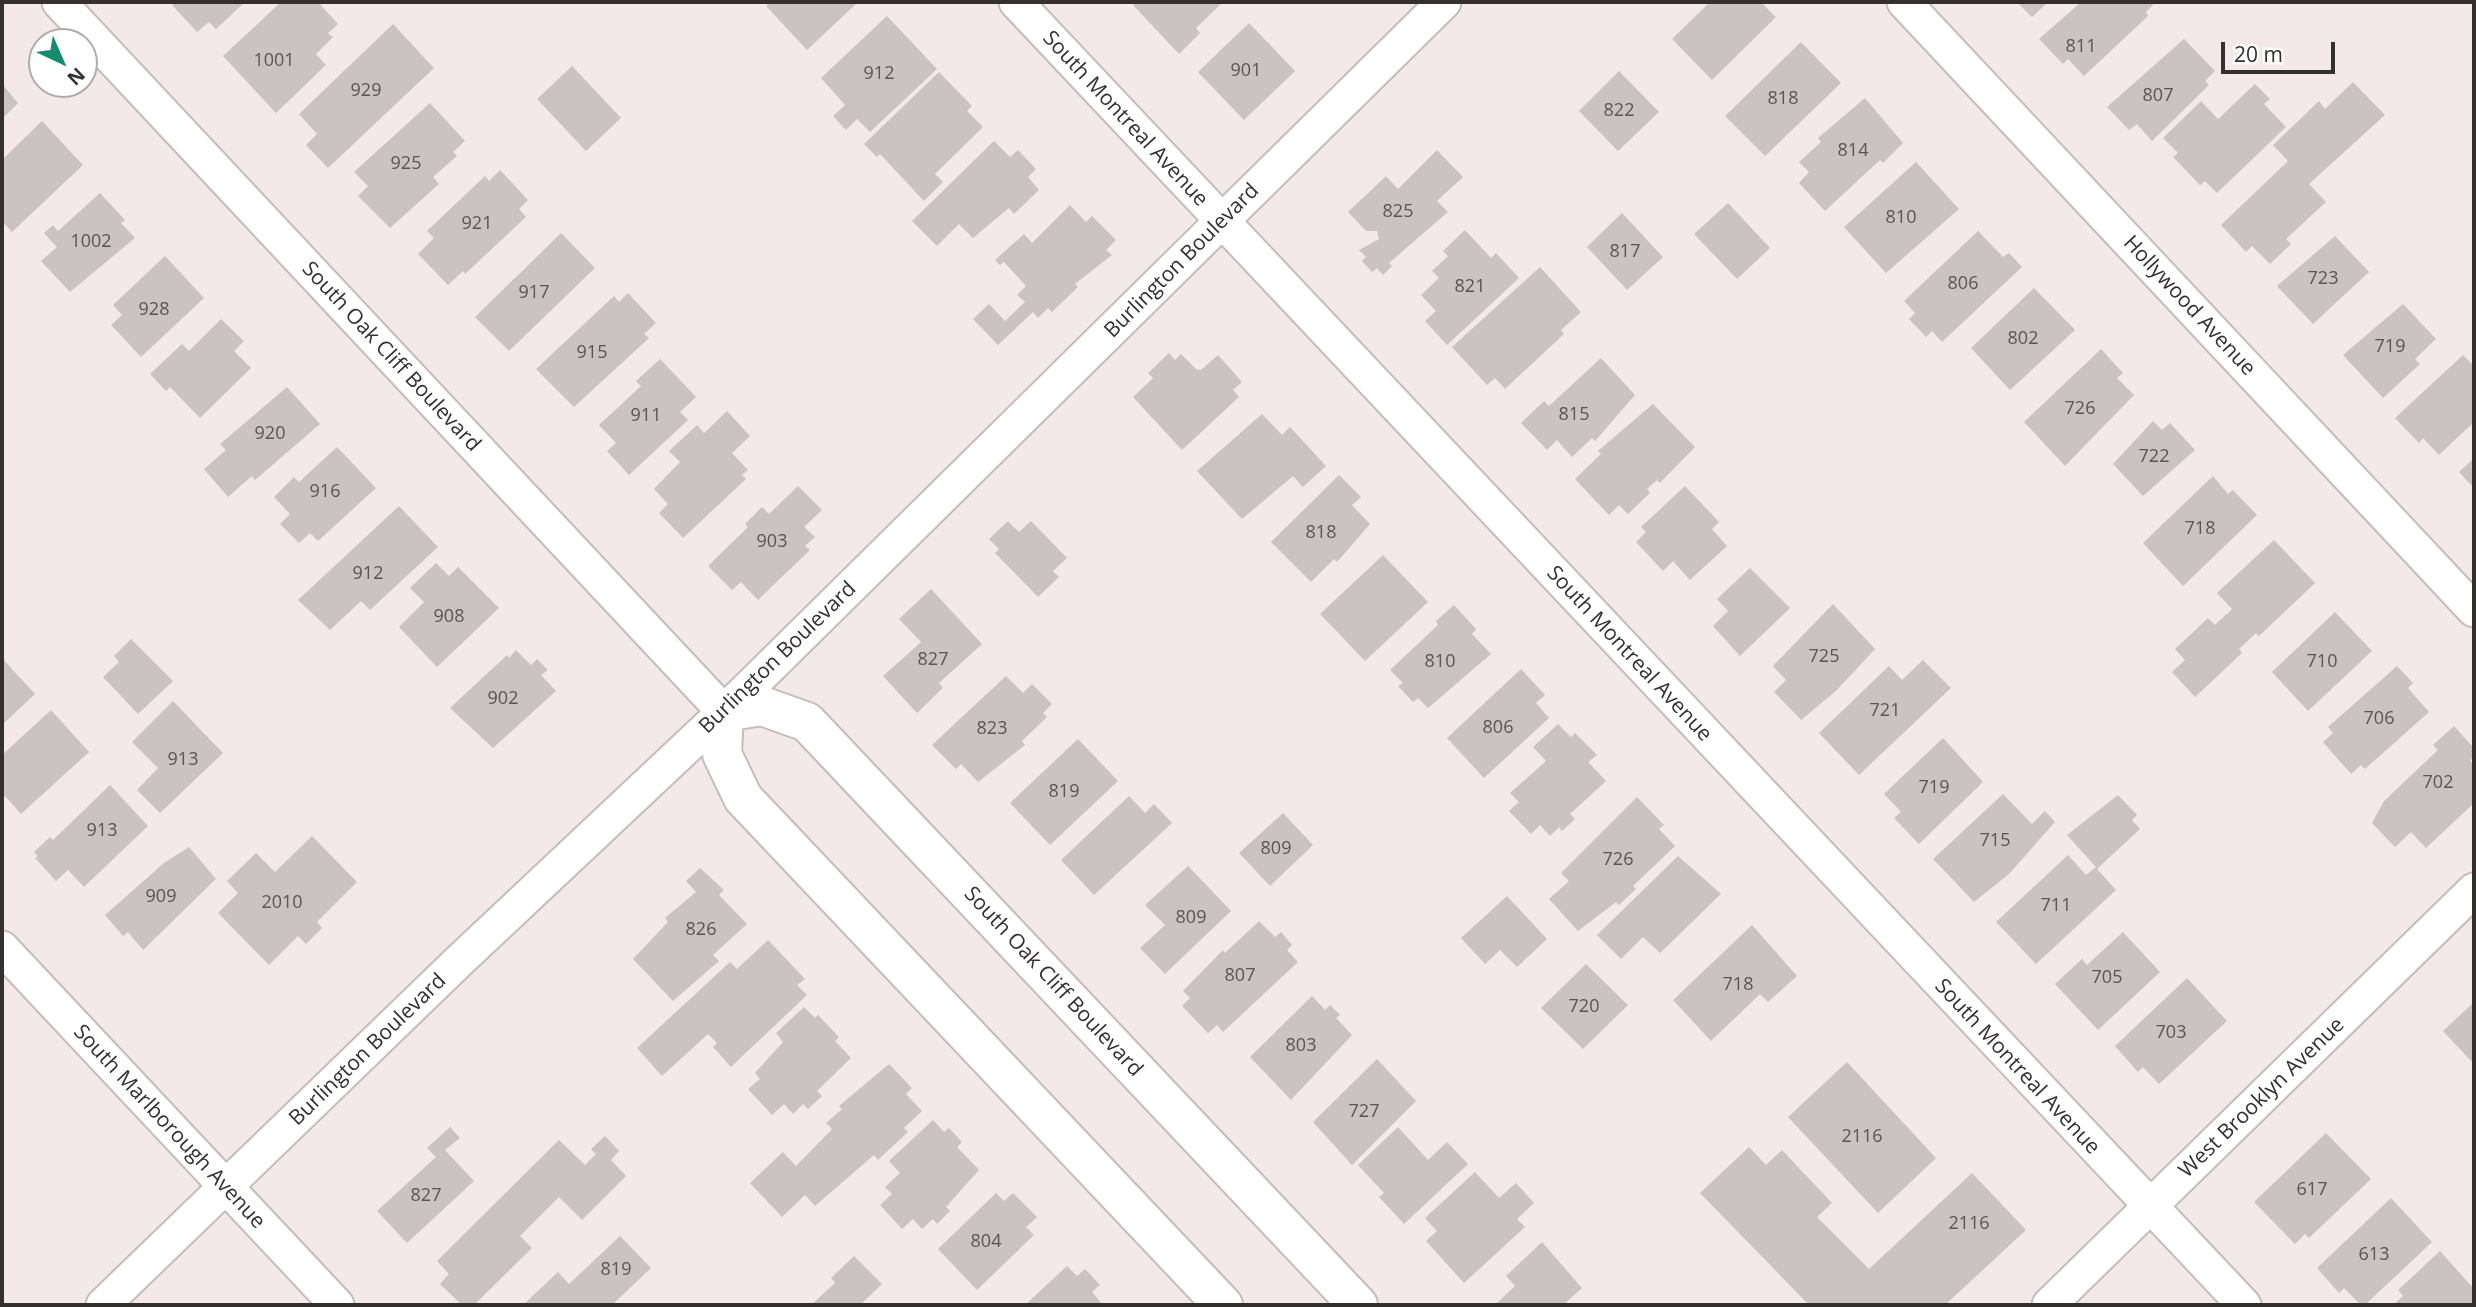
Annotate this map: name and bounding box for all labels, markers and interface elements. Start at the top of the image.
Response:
street label: South Montreal Avenue [1037,26,1213,212]
north arrow [28,28,98,98]
scale bar [2224,28,2338,72]
house number: 811 [2066,36,2096,58]
text: 20 m [2234,40,2283,68]
house number: 1001 [253,50,295,72]
house number: 901 [1231,60,1261,82]
text: N [62,62,91,91]
house number: 912 [864,63,894,85]
house number: 929 [351,80,381,102]
house number: 807 [2143,85,2173,107]
house number: 818 [1768,88,1798,110]
house number: 822 [1604,100,1634,122]
house number: 814 [1838,140,1868,162]
house number: 925 [391,153,421,175]
street label: Burlington Boulevard [1100,179,1264,343]
house number: 825 [1383,201,1413,223]
house number: 810 [1886,207,1916,229]
house number: 921 [462,213,492,235]
house number: 1002 [70,231,112,253]
street label: Hollywood Avenue [2118,231,2260,381]
house number: 817 [1610,241,1640,263]
street label: South Oak Cliff Boulevard [296,257,486,457]
house number: 723 [2308,268,2338,290]
house number: 806 [1948,273,1978,295]
house number: 821 [1455,276,1485,298]
house number: 917 [519,282,549,304]
house number: 928 [139,299,169,321]
house number: 802 [2008,328,2038,350]
house number: 719 [2375,336,2405,358]
house number: 915 [577,342,607,364]
house number: 726 [2065,398,2095,420]
house number: 815 [1559,404,1589,426]
house number: 911 [631,405,661,427]
house number: 920 [255,423,285,445]
house number: 722 [2139,446,2169,468]
house number: 916 [310,481,340,503]
house number: 718 [2185,518,2215,540]
house number: 818 [1306,522,1336,544]
house number: 903 [757,531,787,553]
street label: South Montreal Avenue [1541,561,1717,747]
house number: 912 [353,563,383,585]
street label: Burlington Boulevard [694,577,862,739]
house number: 908 [434,606,464,628]
house number: 725 [1809,646,1839,668]
house number: 827 [918,649,948,671]
house number: 810 [1425,651,1455,673]
house number: 710 [2307,651,2337,673]
house number: 902 [488,688,518,710]
house number: 721 [1870,700,1900,722]
house number: 706 [2364,708,2394,730]
house number: 806 [1483,717,1513,739]
house number: 823 [977,718,1007,740]
house number: 913 [168,749,198,771]
house number: 702 [2423,772,2453,794]
house number: 719 [1919,777,1949,799]
house number: 819 [1049,781,1079,803]
house number: 913 [87,820,117,842]
house number: 715 [1980,830,2010,852]
house number: 809 [1261,838,1291,860]
house number: 726 [1603,849,1633,871]
street label: South Oak Cliff Boulevard [958,882,1148,1082]
house number: 909 [146,886,176,908]
house number: 2010 [261,892,303,914]
house number: 711 [2041,895,2071,917]
house number: 809 [1176,907,1206,929]
house number: 826 [686,919,716,941]
house number: 807 [1225,965,1255,987]
house number: 705 [2092,967,2122,989]
street label: Burlington Boulevard [284,969,452,1131]
house number: 718 [1723,974,1753,996]
street label: South Montreal Avenue [1929,974,2105,1160]
house number: 720 [1569,996,1599,1018]
street label: West Brooklyn Avenue [2174,1013,2350,1183]
street label: South Marlborough Avenue [68,1020,270,1234]
house number: 703 [2156,1022,2186,1044]
house number: 803 [1286,1035,1316,1057]
house number: 727 [1349,1101,1379,1123]
house number: 2116 [1841,1126,1883,1148]
house number: 617 [2297,1179,2327,1201]
house number: 827 [411,1185,441,1207]
house number: 2116 [1948,1213,1990,1235]
house number: 804 [971,1231,1001,1253]
house number: 613 [2359,1244,2389,1266]
house number: 819 [601,1259,631,1281]

